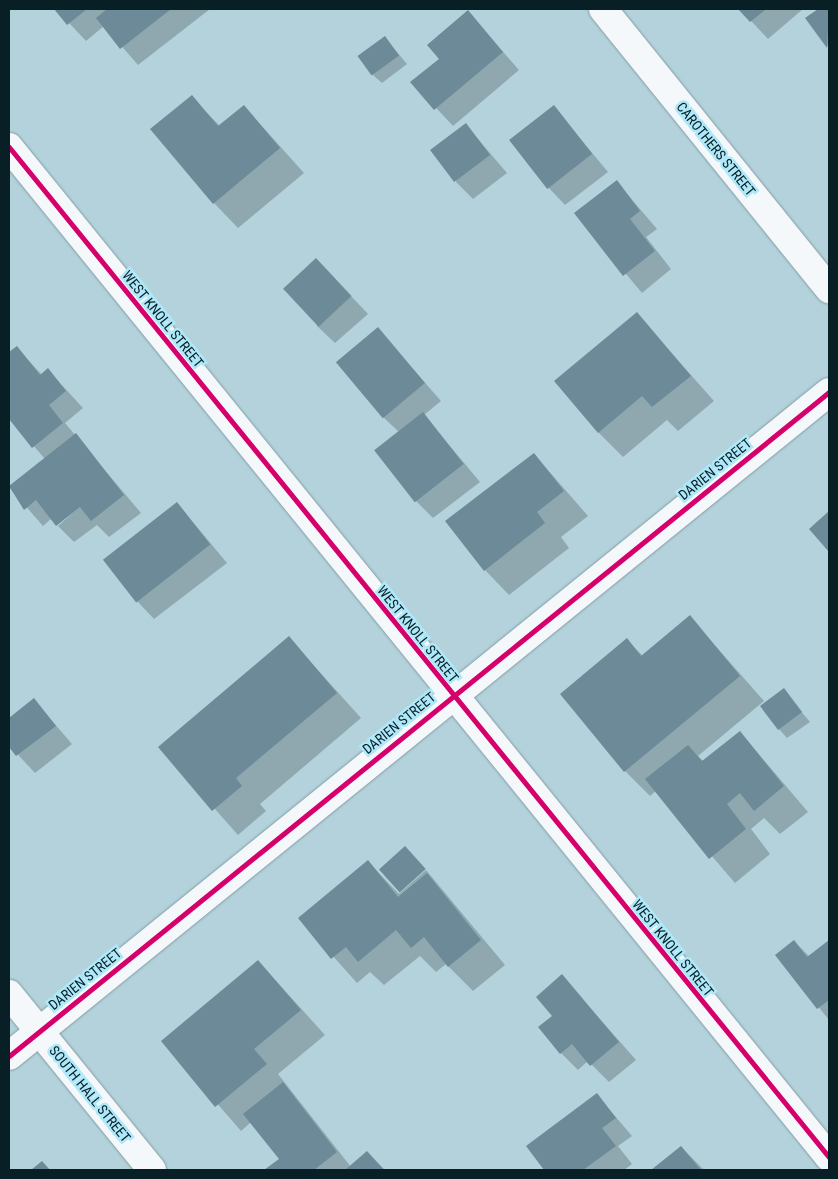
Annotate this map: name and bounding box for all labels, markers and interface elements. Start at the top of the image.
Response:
street label: CAROTHERS STREET [673,99,759,199]
street label: WEST KNOLL STREET [119,267,207,371]
street label: DARIEN STREET [675,434,755,504]
street label: WEST KNOLL STREET [374,582,462,686]
street label: DARIEN STREET [359,688,439,758]
street label: WEST KNOLL STREET [629,896,717,1000]
street label: DARIEN STREET [45,944,125,1014]
street label: SOUTH HALL STREET [46,1042,134,1146]

